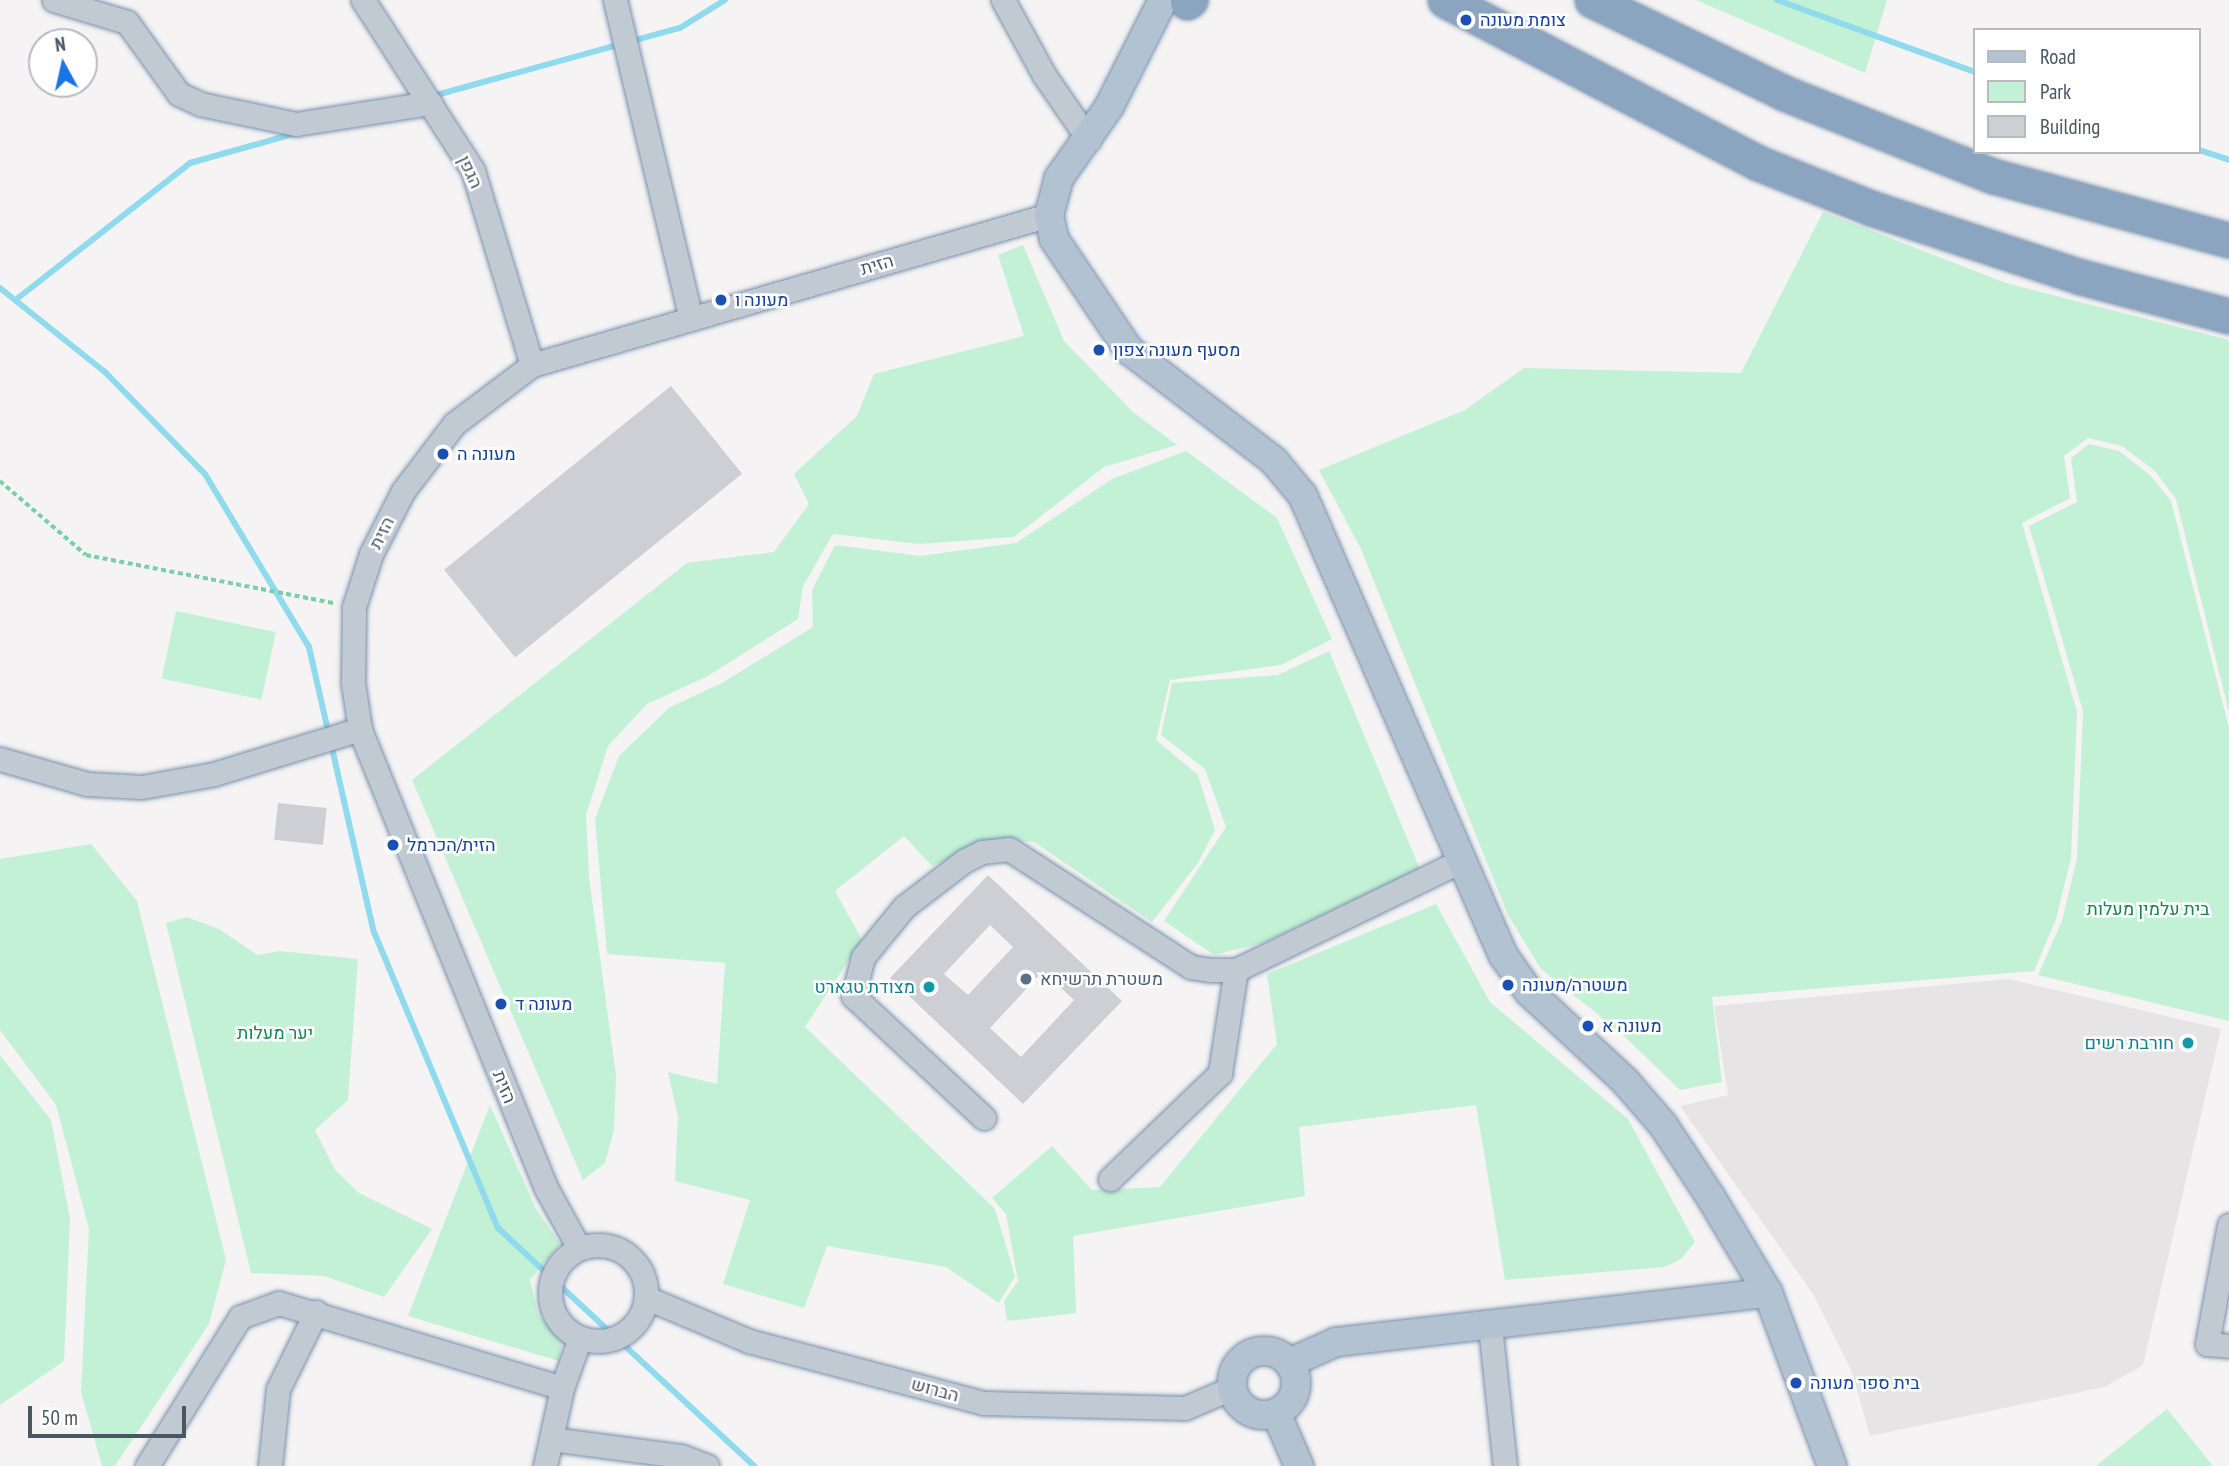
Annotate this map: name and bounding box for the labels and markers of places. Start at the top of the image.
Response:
place label: צומת מעונה [1480,9,1566,31]
marker: צומת מעונה [1458,12,1474,28]
place label: מעונה ו [735,289,788,311]
marker: מעונה ו [713,292,729,308]
place label: מסעף מעונה צפון [1113,339,1240,361]
marker: מסעף מעונה צפון [1091,342,1107,358]
place label: מעונה ה [457,443,516,465]
marker: מעונה ה [435,446,451,462]
place label: הזית/הכרמל [407,834,496,856]
marker: הזית/הכרמל [385,837,401,853]
place label: משטרת תרשיחא [1040,968,1163,990]
marker: משטרת תרשיחא [1018,971,1034,987]
place label: משטרה/מעונה [1522,974,1628,996]
place label: מצודת טגארט [814,976,915,998]
marker: משטרה/מעונה [1500,977,1516,993]
marker: מצודת טגארט [921,979,937,995]
place label: מעונה ד [515,993,572,1015]
marker: מעונה ד [493,996,509,1012]
place label: מעונה א [1602,1015,1662,1037]
marker: מעונה א [1580,1018,1596,1034]
place label: חורבת רשים [2084,1032,2174,1054]
marker: חורבת רשים [2180,1035,2196,1051]
place label: בית ספר מעונה [1810,1372,1920,1394]
marker: בית ספר מעונה [1788,1375,1804,1391]

